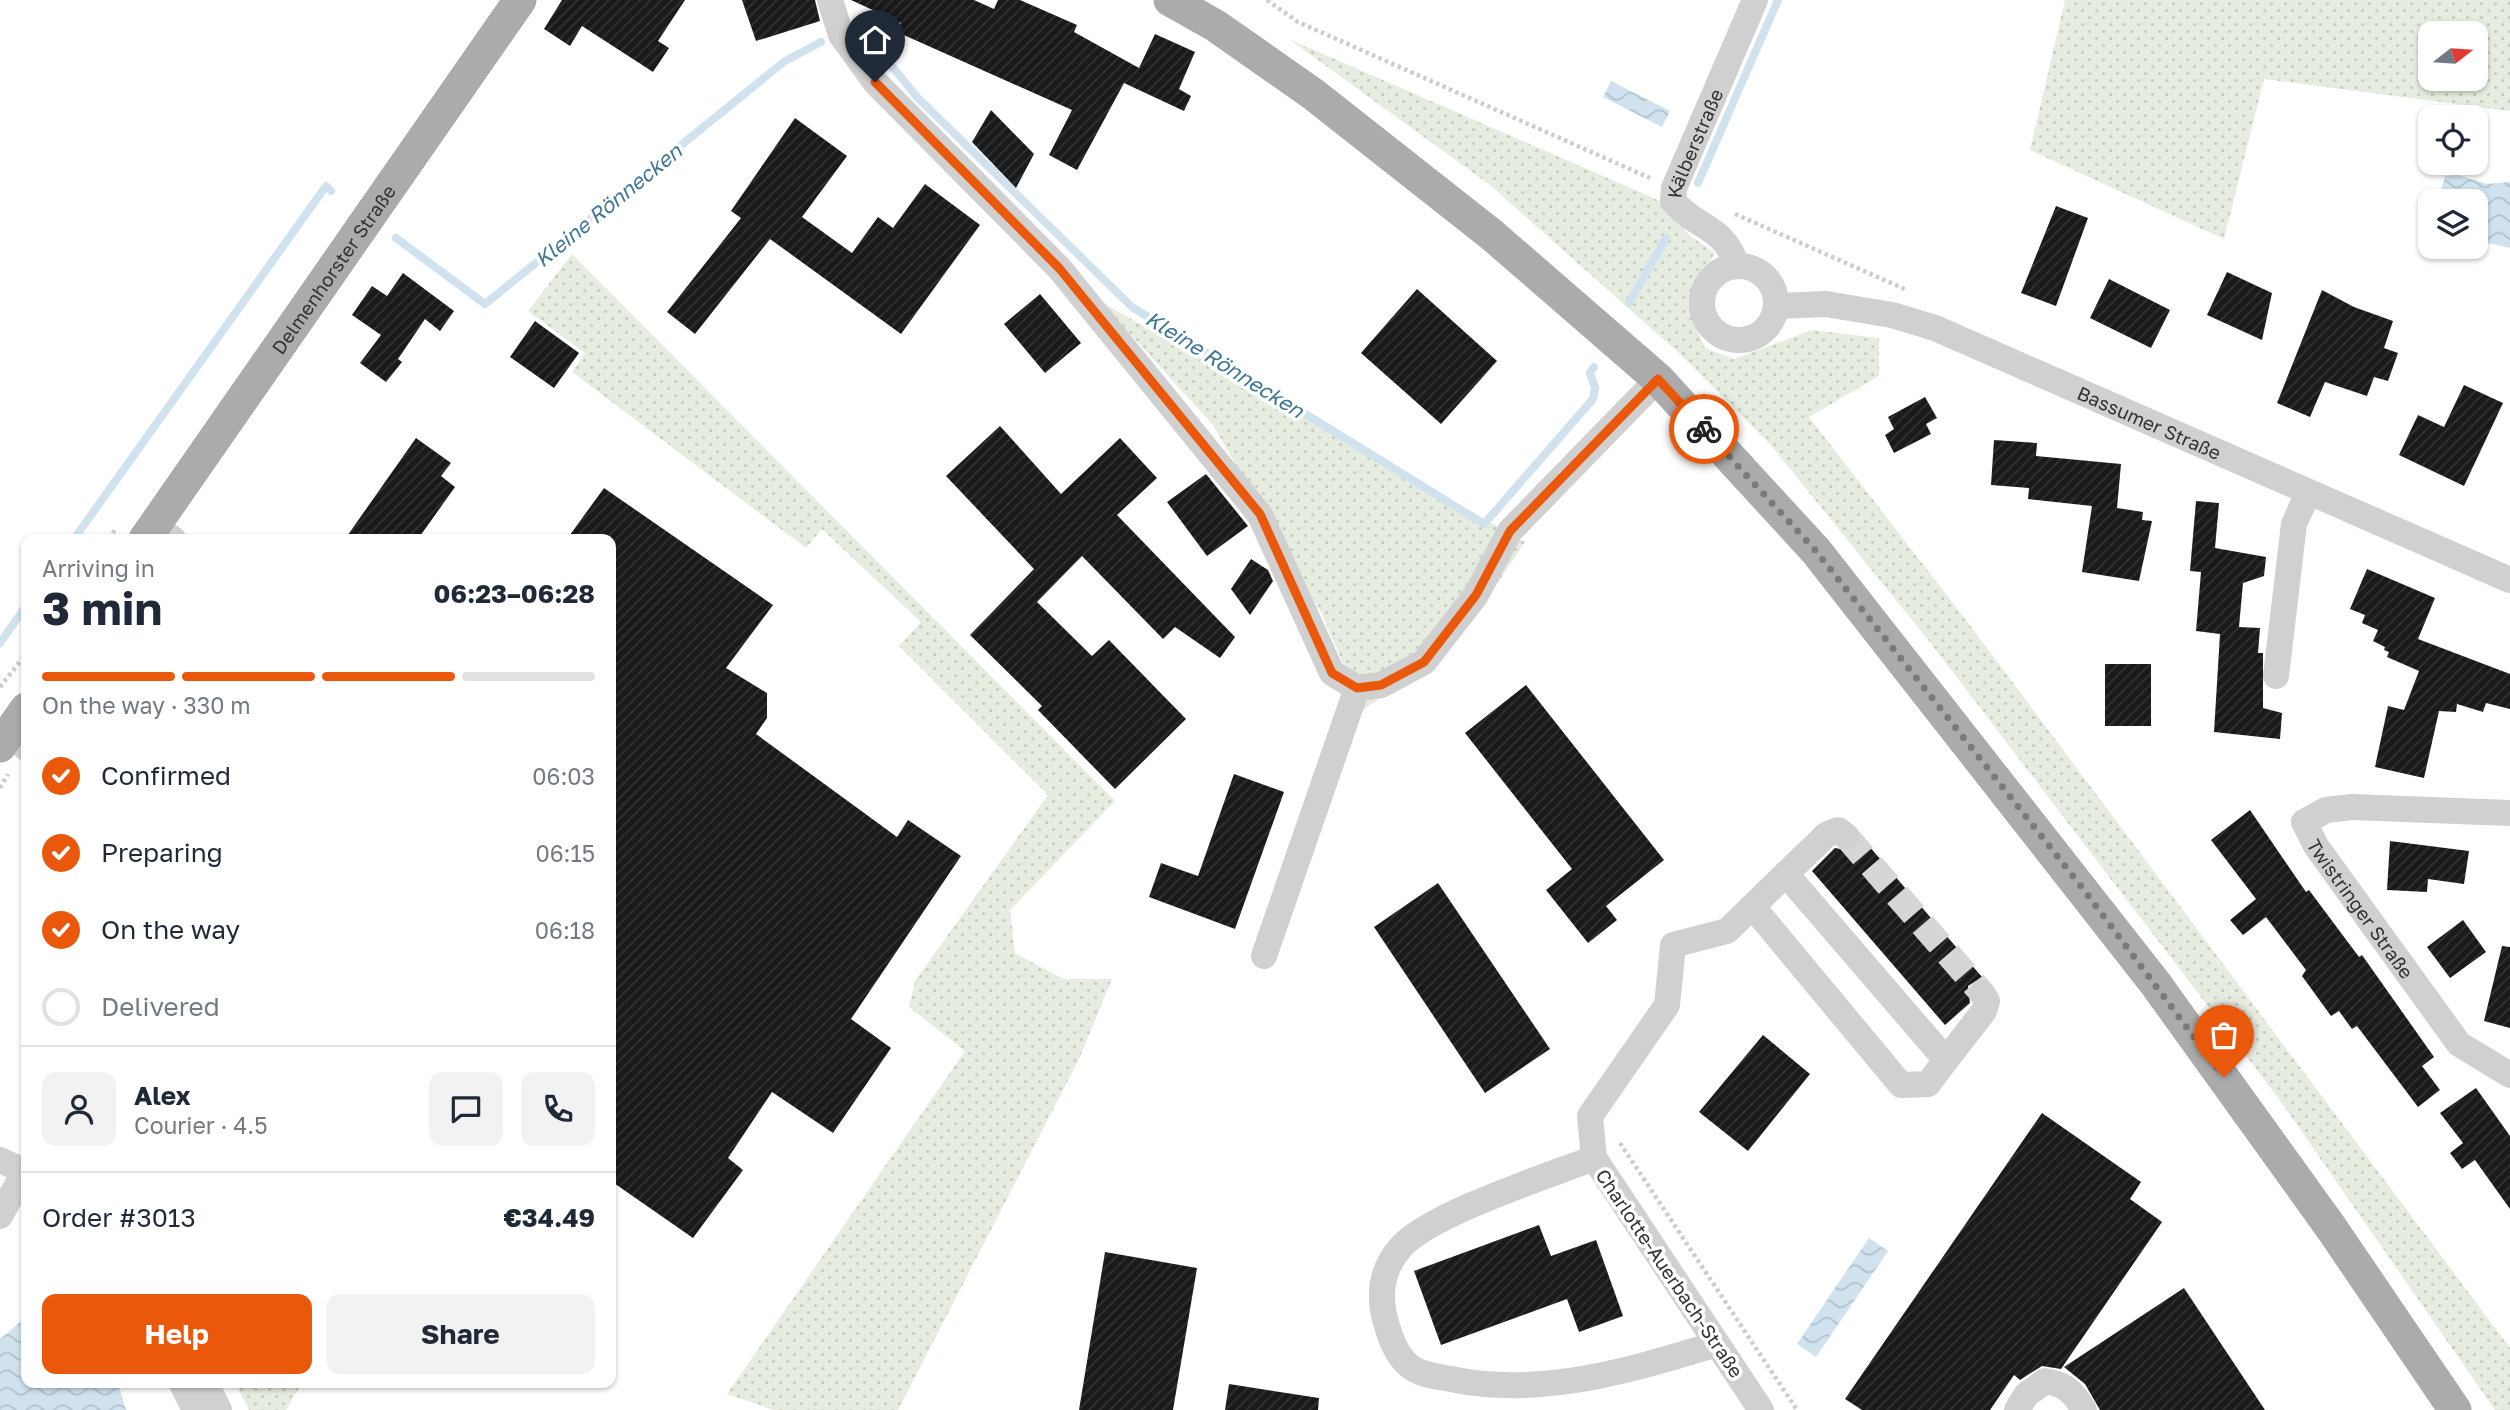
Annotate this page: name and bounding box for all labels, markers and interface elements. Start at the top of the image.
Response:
pin [845,10,905,82]
icon: home [856,21,894,59]
north arrow [2418,21,2488,91]
map controls [2418,21,2488,259]
street label: Kälberstraße [1662,85,1727,199]
button: locate [2418,105,2488,175]
water label: Kleine Rönnecken [529,137,688,272]
street label: Delmenhorster Straße [266,180,400,358]
button: layers [2418,189,2488,259]
water label: Kleine Rönnecken [1141,305,1310,424]
street label: Bassumer Straße [2074,380,2225,464]
courier [1669,394,1739,464]
icon: bike [1685,410,1723,448]
text: Arriving in [42,554,155,582]
text: 06:23–06:28 [434,578,595,609]
text: 3 min [42,580,162,635]
text: On the way · 330 m [42,691,251,719]
icon: check [42,757,80,795]
text: Confirmed [101,760,231,791]
text: 06:03 [532,762,595,790]
icon: check [42,834,80,872]
street label: Twistringer Straße [2303,835,2419,983]
text: Preparing [101,837,223,868]
text: 06:15 [535,839,595,867]
icon: check [42,911,80,949]
text: On the way [101,914,240,945]
text: 06:18 [535,916,595,944]
text: Delivered [101,991,220,1022]
pin [2194,1005,2254,1077]
icon: bag [2205,1016,2243,1054]
button: person [42,1072,116,1146]
button: chat [429,1072,503,1146]
button: phone [521,1072,595,1146]
text: Alex [134,1080,191,1111]
text: Courier · 4.5 [134,1111,267,1139]
street label: Charlotte-Auerbach-Straße [1592,1164,1748,1382]
text: Order #3013 [42,1202,196,1233]
text: €34.49 [503,1202,595,1233]
button: Help [42,1294,312,1374]
button: Share [326,1294,595,1374]

